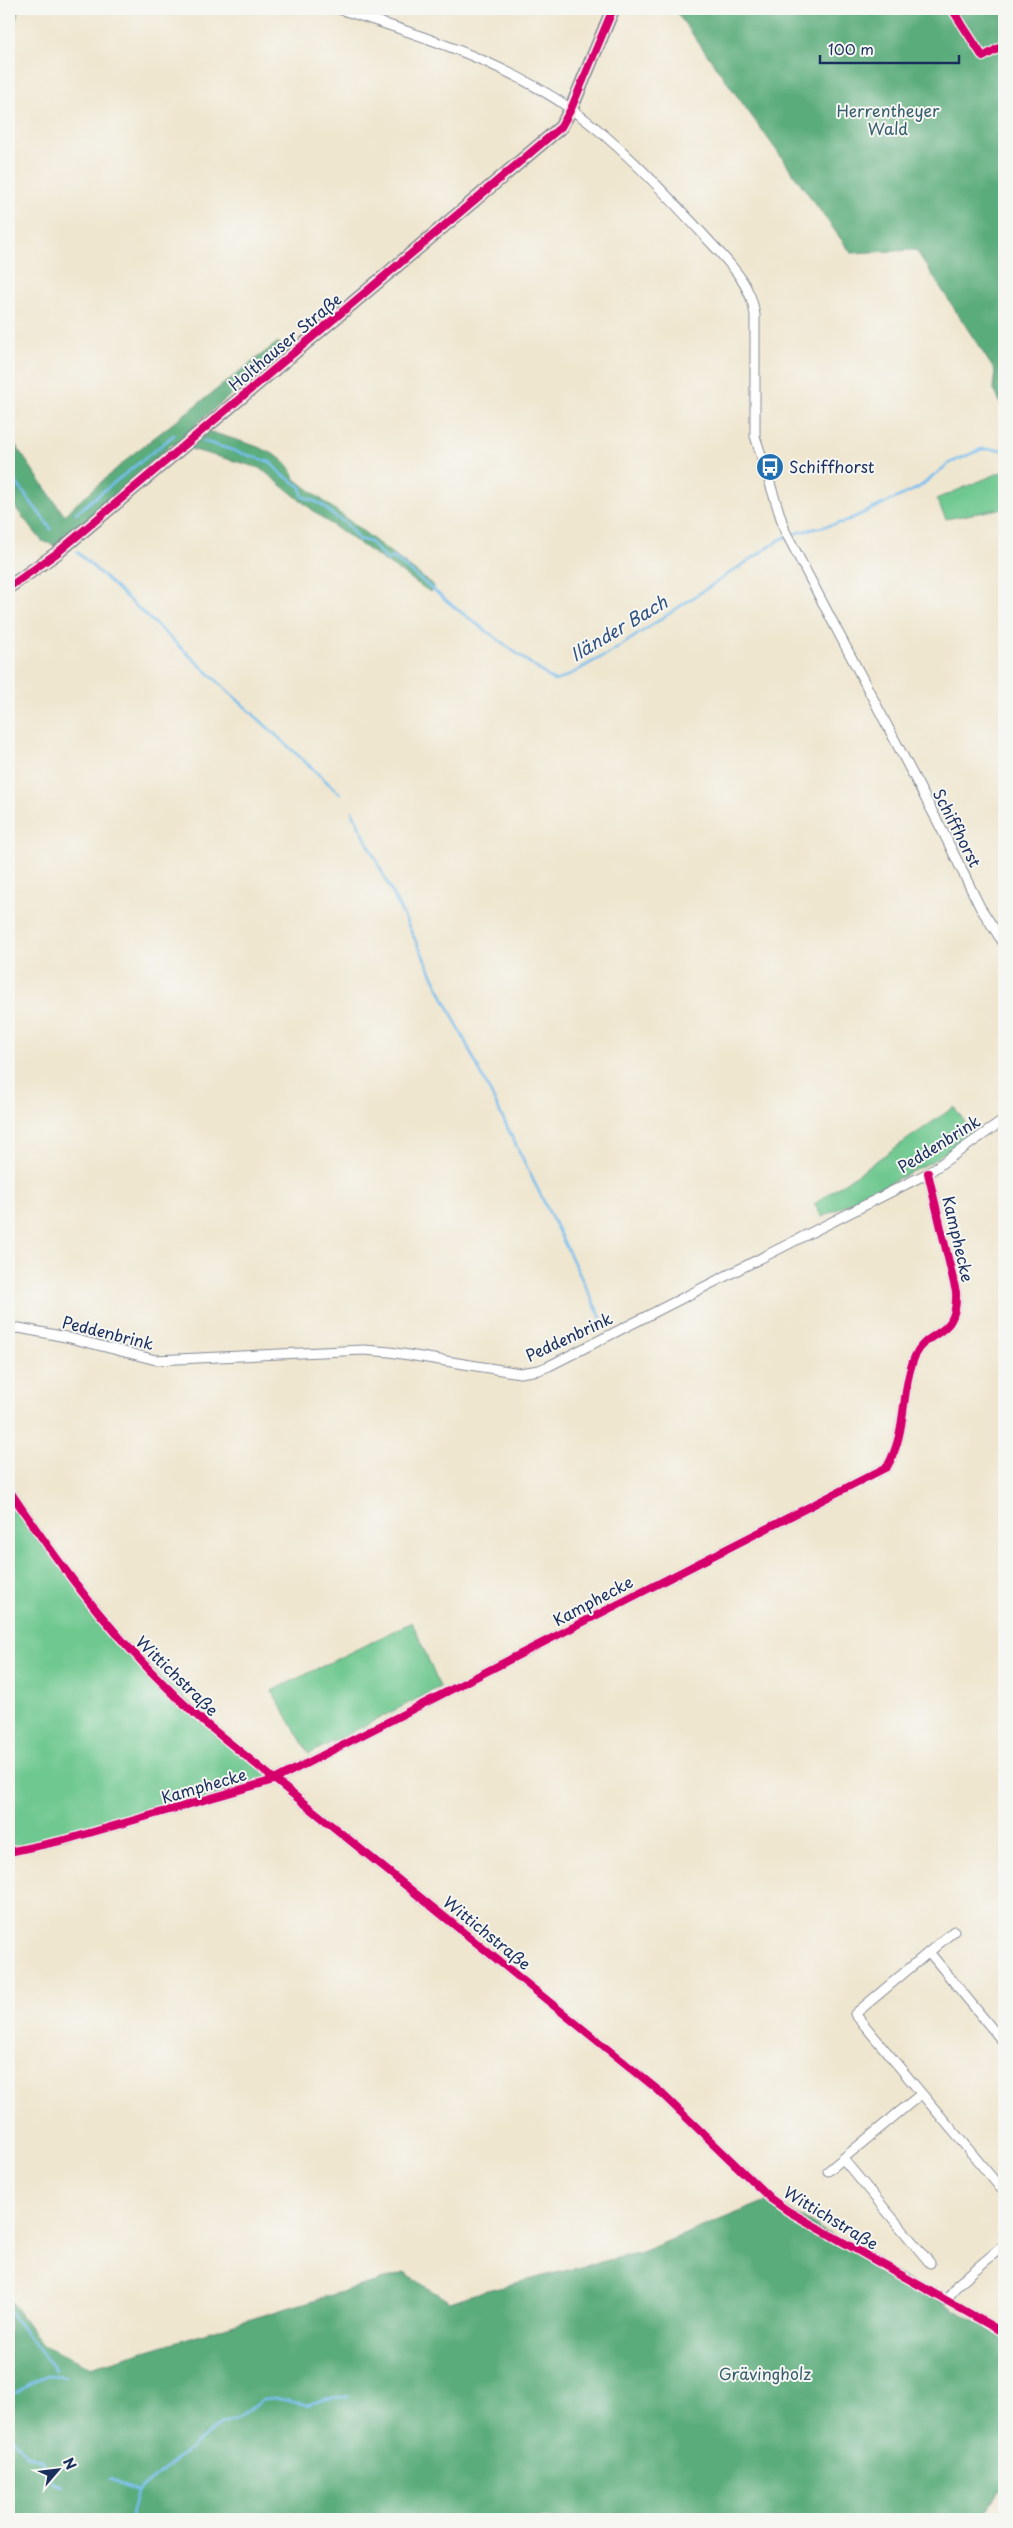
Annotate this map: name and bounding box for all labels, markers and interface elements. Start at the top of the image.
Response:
scale bar [820,32,959,64]
text: 100 m [828,37,874,60]
park label: Herrentheyer Wald [836,98,940,140]
street label: Holthauser Straße [223,287,346,396]
bus stop icon: Schiffhorst [755,452,785,482]
place label: Schiffhorst [789,454,874,478]
water label: Iländer Bach [564,588,672,667]
street label: Schiffhorst [928,784,988,871]
street label: Peddenbrink [892,1108,985,1178]
street label: Kamphecke [937,1193,981,1284]
street label: Peddenbrink [521,1305,616,1367]
street label: Peddenbrink [60,1309,157,1355]
street label: Kamphecke [548,1569,637,1631]
street label: Wittichstraße [131,1630,224,1721]
street label: Kamphecke [158,1761,249,1809]
street label: Wittichstraße [439,1889,537,1975]
street label: Wittichstraße [780,2179,883,2255]
park label: Grävingholz [719,2361,811,2385]
north arrow [32,2446,82,2496]
text: N [58,2454,82,2473]

